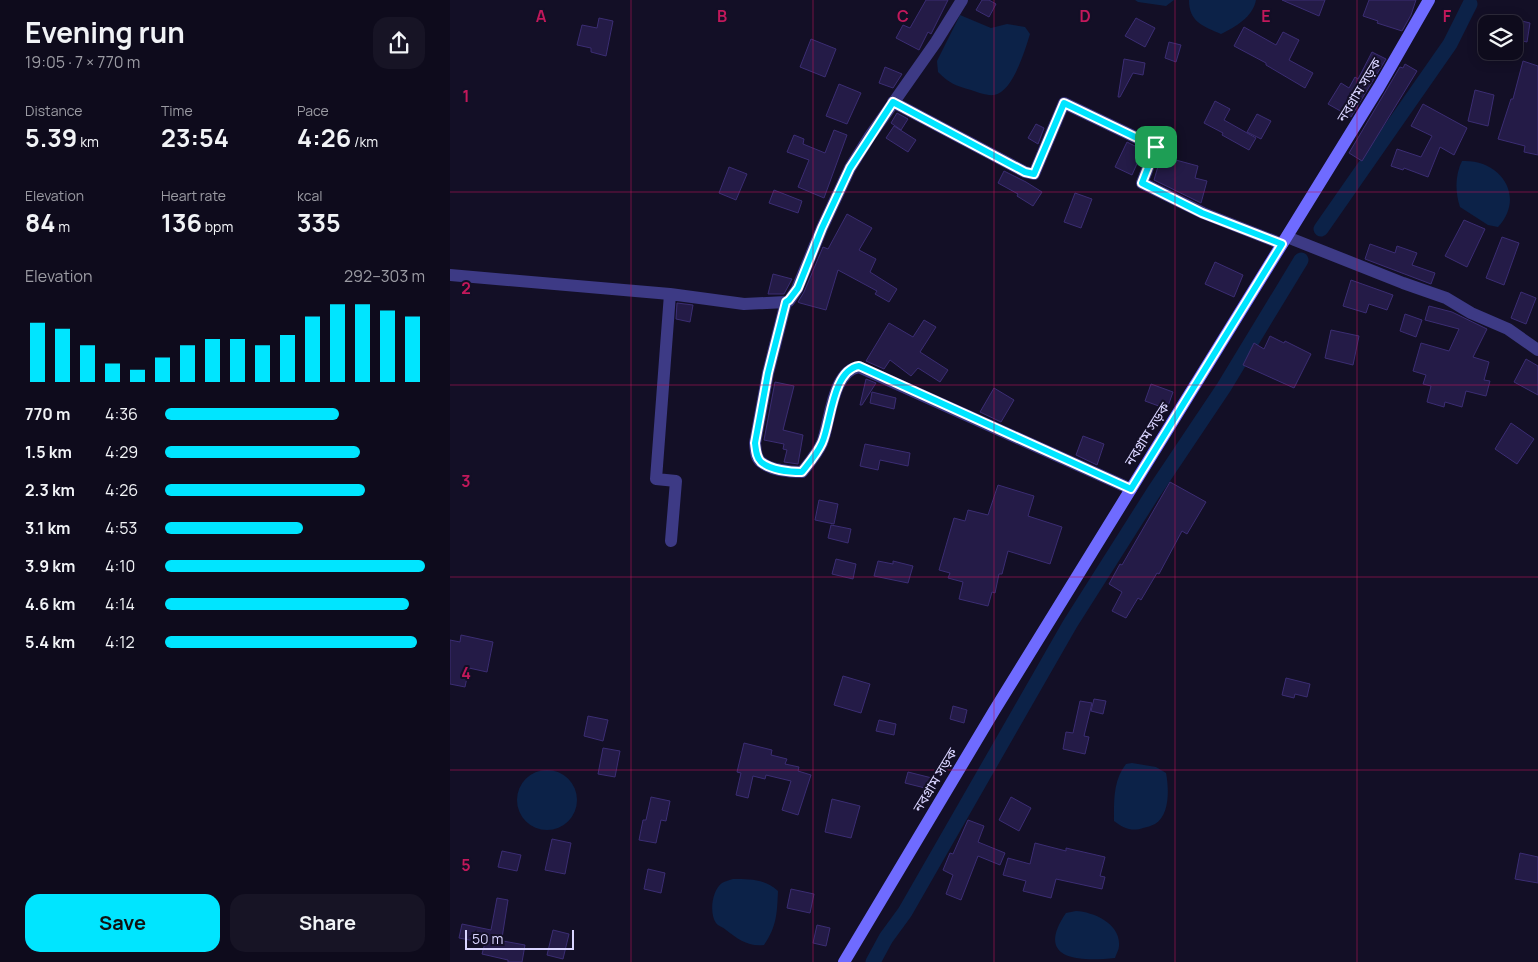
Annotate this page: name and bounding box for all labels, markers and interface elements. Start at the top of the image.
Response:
text: A [536,5,547,27]
text: B [717,5,727,27]
text: C [897,5,909,27]
text: D [1079,5,1091,27]
text: E [1261,5,1271,27]
text: F [1443,5,1452,27]
text: Evening run [25,13,185,51]
map controls [1478,15,1523,60]
button: layers [1478,15,1523,60]
button: share [373,17,425,69]
text: 19:05 · 7 × 770 m [25,51,140,73]
street label: নবগ্রাম সড়ক [1331,54,1386,126]
text: 1 [462,85,470,107]
text: Distance [25,101,82,120]
text: Time [161,101,193,120]
text: Pace [297,101,329,120]
text: 5.39 [25,120,77,155]
text: 23:54 [161,120,229,155]
text: 4:26 [297,120,351,155]
pin [1135,126,1177,168]
text: km [77,132,99,151]
text: /km [351,132,378,151]
icon: arrive [1142,133,1170,161]
text: Elevation [25,186,84,205]
text: Heart rate [161,186,226,205]
text: kcal [297,186,323,205]
text: 84 [25,205,56,240]
text: 136 [161,205,202,240]
text: 335 [297,205,341,240]
text: m [56,217,70,236]
text: bpm [202,217,233,236]
text: Elevation [25,265,93,287]
text: 292–303 m [344,265,425,287]
text: 2 [461,277,471,299]
street label: নবগ্রাম সড়ক [1119,398,1174,470]
text: 770 m [25,403,70,425]
text: 4:36 [105,403,138,425]
text: 1.5 km [25,441,72,463]
text: 4:29 [105,441,138,463]
text: 3 [461,470,471,492]
text: 2.3 km [25,479,75,501]
text: 4:26 [105,479,138,501]
text: 3.1 km [25,517,70,539]
text: 4:53 [105,517,137,539]
text: 3.9 km [25,555,75,577]
text: 4:10 [105,555,135,577]
text: 4.6 km [25,593,75,615]
text: 4:14 [105,593,135,615]
text: 5.4 km [25,631,75,653]
text: 4:12 [105,631,135,653]
text: 4 [461,662,471,684]
street label: নবগ্রাম সড়ক [907,744,962,816]
text: 5 [461,854,471,876]
button: Save [25,894,220,952]
button: Share [230,894,425,952]
scale bar [465,927,574,950]
text: 50 m [472,929,503,948]

